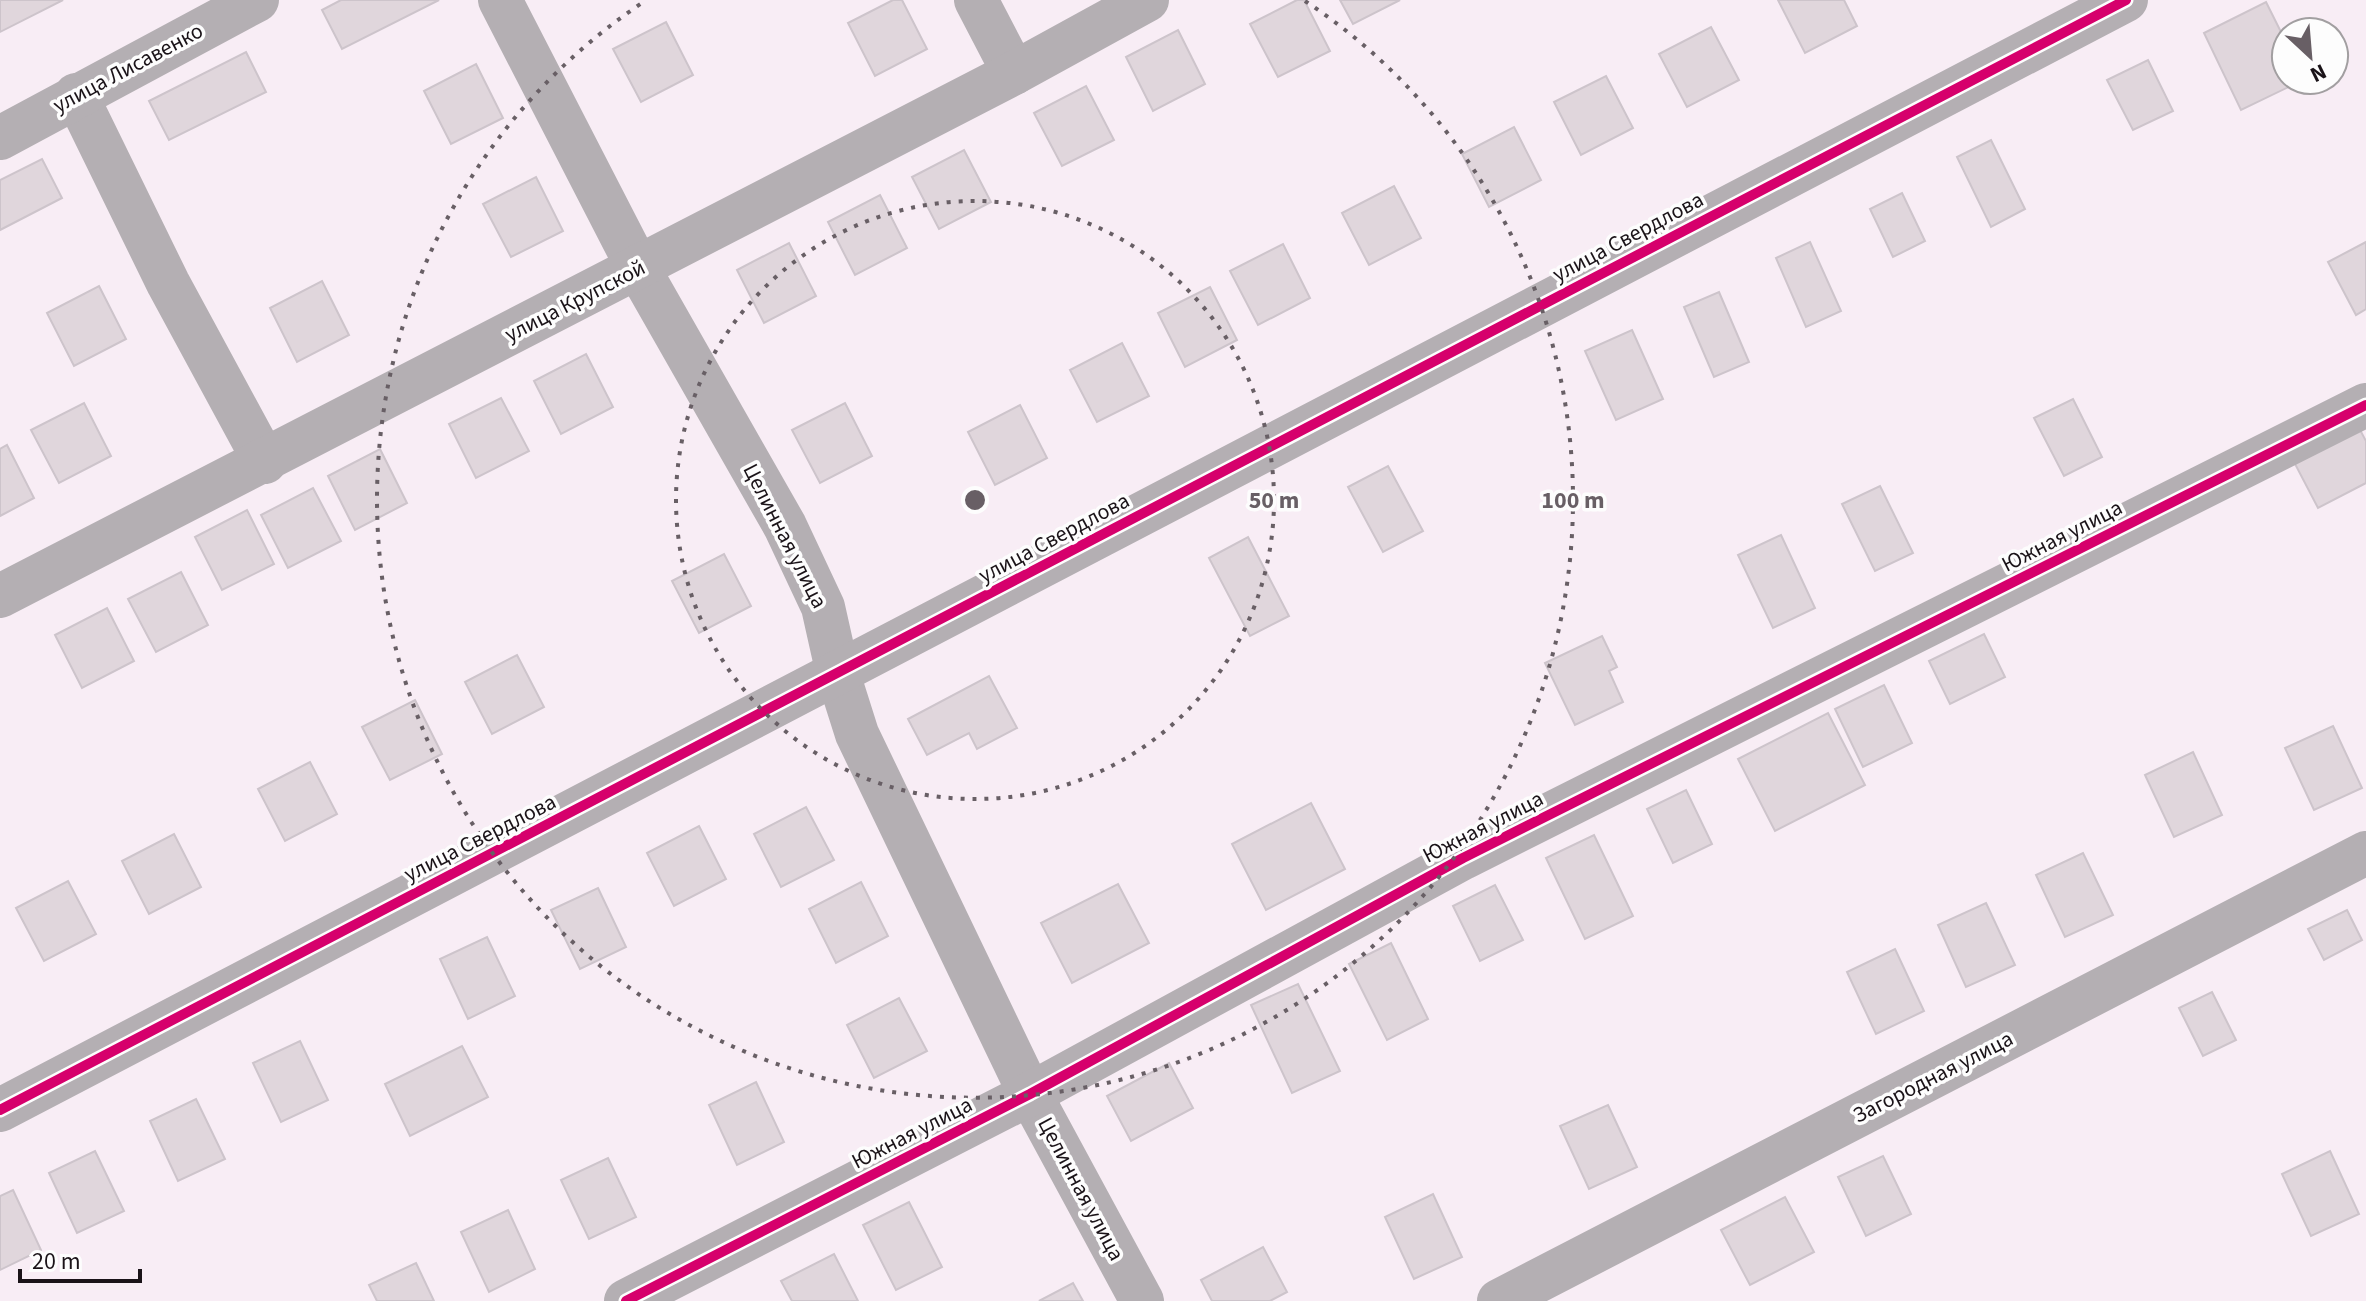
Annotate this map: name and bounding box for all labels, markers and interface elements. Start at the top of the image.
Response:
street label: улица Лисавенко [47,15,209,121]
north arrow [2270,16,2350,96]
text: N [2305,55,2332,91]
street label: улица Свердлова [1547,184,1709,290]
street label: улица Крупской [499,252,651,350]
street label: Целинная улица [735,458,835,614]
text: 50 m [1249,483,1299,518]
text: 100 m [1541,483,1605,518]
street label: улица Свердлова [973,485,1135,591]
centre of rings [961,486,989,514]
street label: Южная улица [1996,492,2128,580]
street label: Южная улица [1417,783,1549,871]
street label: улица Свердлова [398,786,562,890]
street label: Загородная улица [1847,1023,2019,1131]
street label: Южная улица [846,1089,978,1177]
street label: Целинная улица [1030,1112,1132,1266]
scale bar [20,1233,140,1283]
text: 20 m [32,1244,81,1279]

